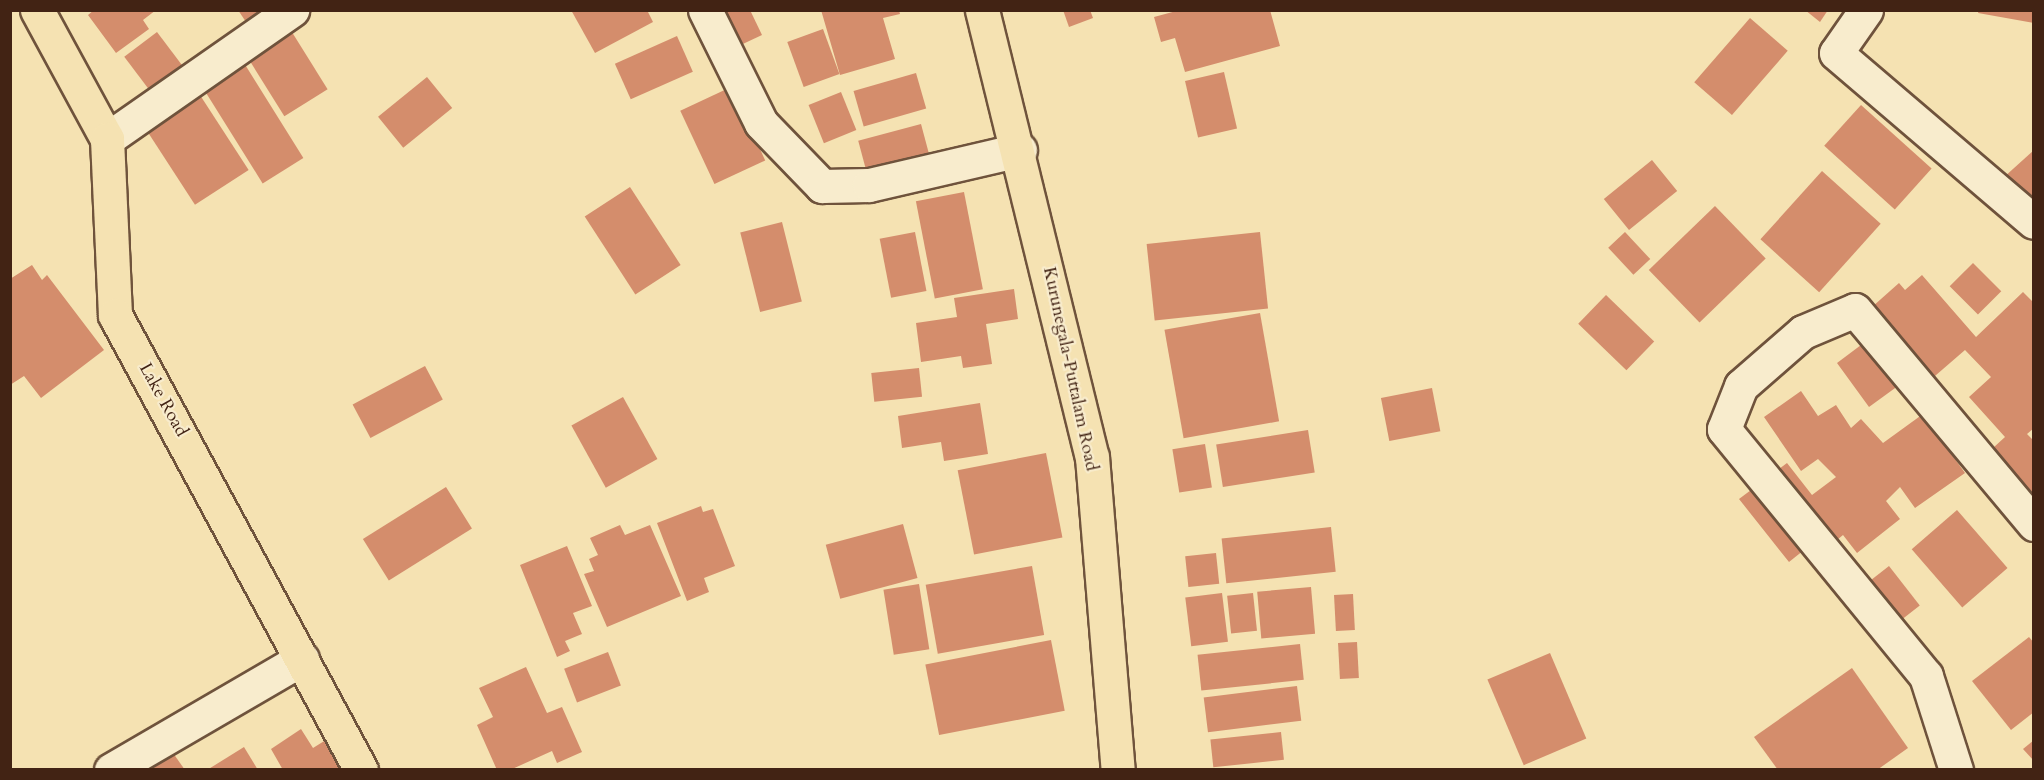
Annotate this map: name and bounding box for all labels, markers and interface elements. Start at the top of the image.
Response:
street label: Kurunegala-Puttalam Road [1038,265,1102,473]
street label: Lake Road [134,359,192,441]

